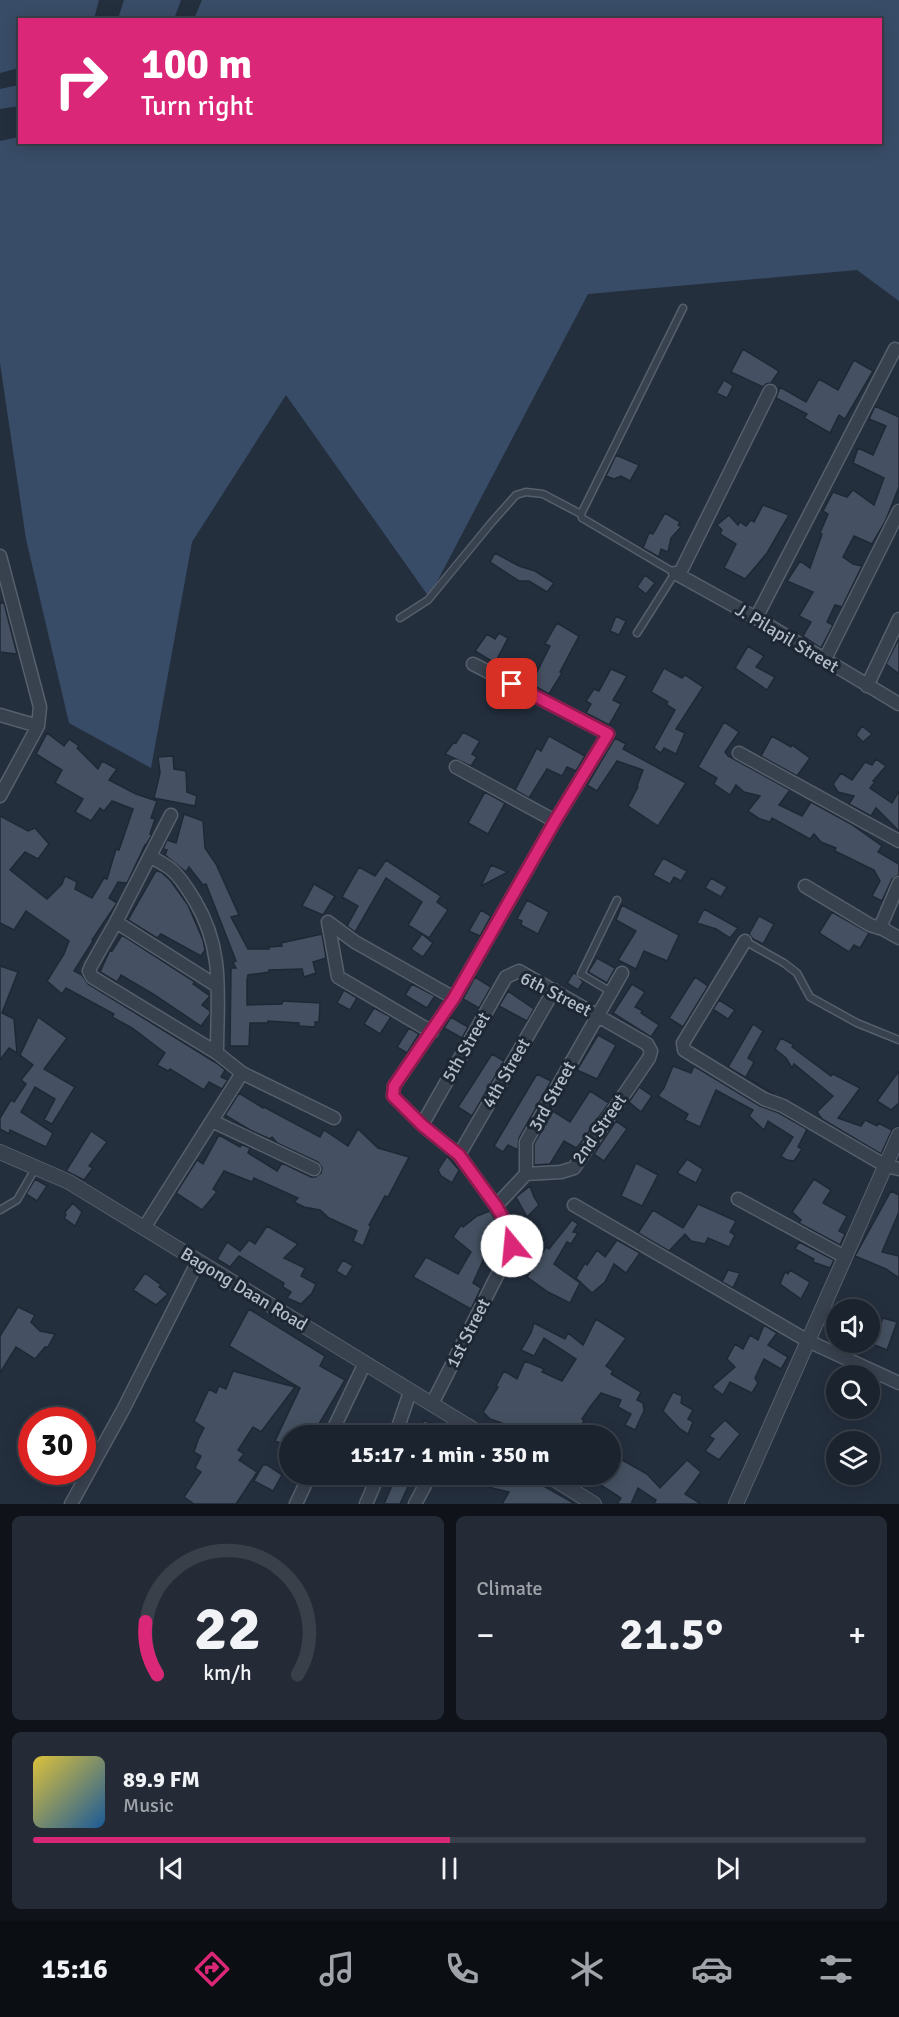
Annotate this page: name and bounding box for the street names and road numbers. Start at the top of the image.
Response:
street label: J. Pilapil Street [731,599,843,677]
street label: 6th Street [517,967,595,1021]
street label: 5th Street [437,1008,495,1086]
street label: 4th Street [477,1034,535,1112]
street label: 3rd Street [524,1057,580,1135]
street label: 2nd Street [567,1090,631,1168]
street label: Bagong Daan Road [177,1242,311,1336]
street label: 1st Street [441,1295,495,1371]

